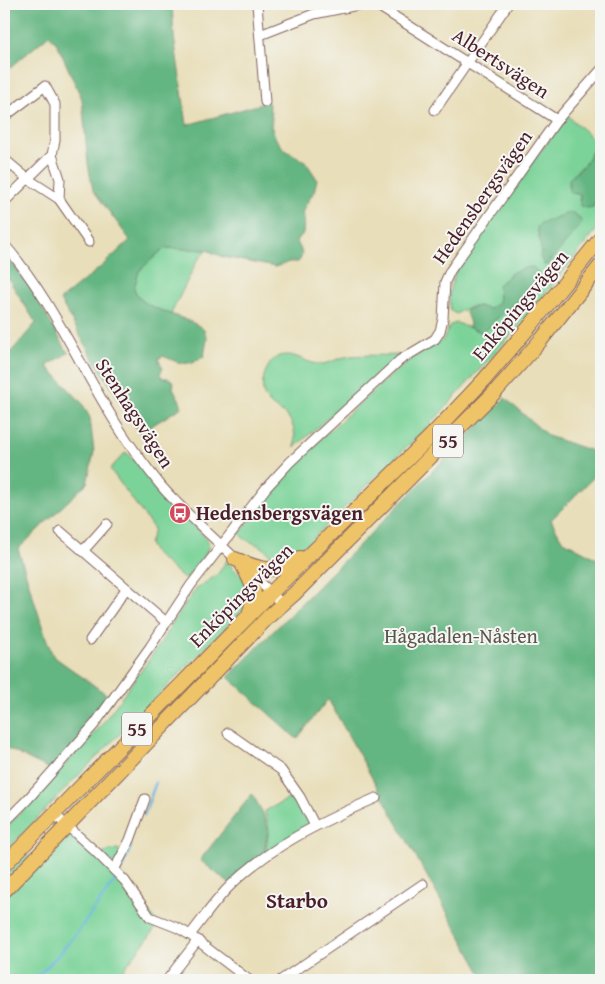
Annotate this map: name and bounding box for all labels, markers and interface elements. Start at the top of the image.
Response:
street label: Albertsvägen [447,20,556,105]
street label: Hedensbergsvägen [424,124,539,270]
street label: Enköpingsvägen [464,243,575,367]
street label: Stenhagsvägen [89,352,182,473]
road number: 55 [433,424,463,458]
place label: Hedensbergsvägen [196,498,363,527]
bus stop icon: Hedensbergsvägen [168,501,192,525]
street label: Enköpingsvägen [182,536,299,653]
park label: Hågadalen-Nåsten [384,621,538,650]
road number: 55 [122,712,152,746]
district label: Starbo [266,885,328,916]

